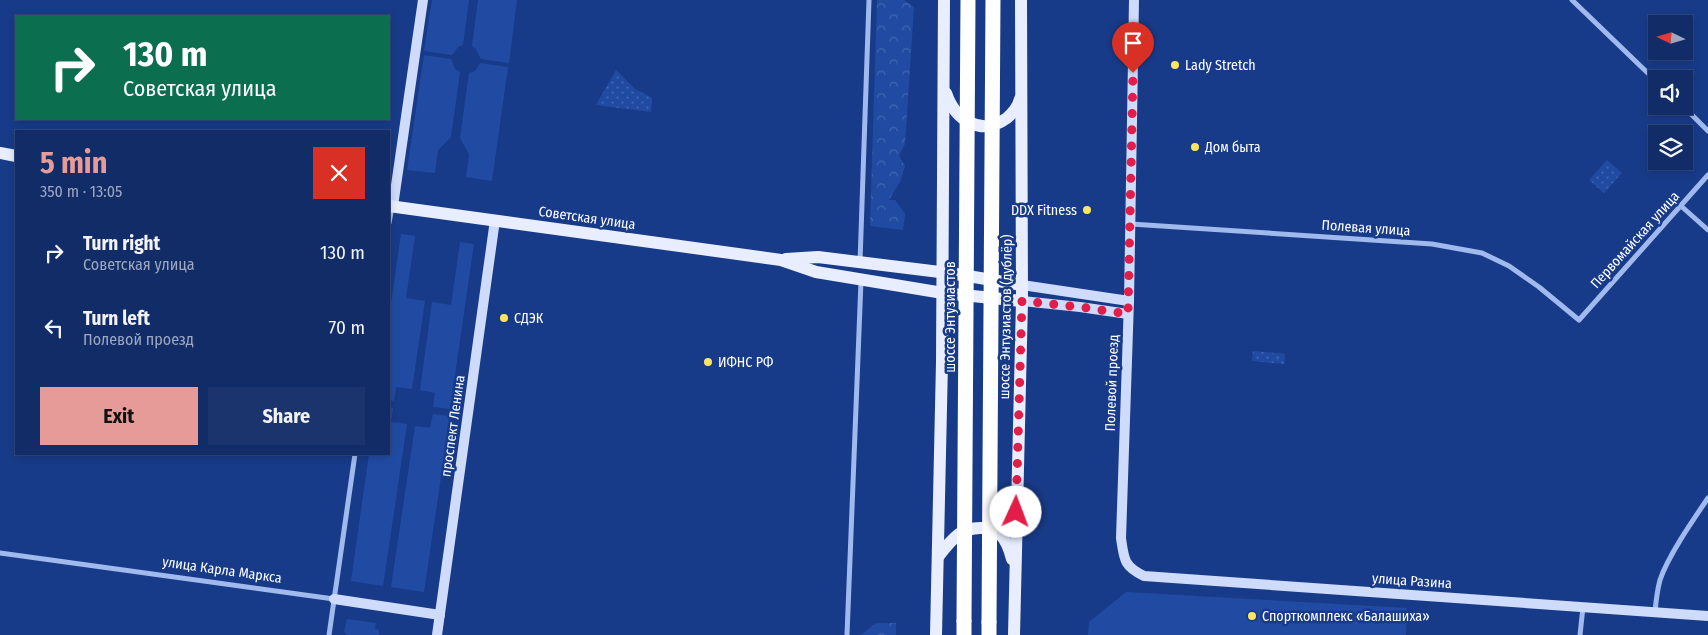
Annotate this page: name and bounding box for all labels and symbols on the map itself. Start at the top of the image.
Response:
north arrow [1648,15,1692,60]
pin [1112,22,1154,73]
place label: Lady Stretch [1185,57,1256,74]
marker: Lady Stretch [1169,59,1181,71]
place label: Дом быта [1204,139,1261,156]
marker: Дом быта [1189,141,1201,153]
street label: Первомайская улица [1587,188,1683,292]
place label: DDX Fitness [1011,202,1077,219]
street label: Советская улица [537,203,637,233]
marker: DDX Fitness [1081,204,1093,216]
street label: Полевая улица [1321,216,1411,240]
street label: шоссе Энтузиастов (дублёр) [996,234,1016,400]
street label: шоссе Энтузиастов [942,261,959,373]
place label: СДЭК [514,310,544,327]
marker: СДЭК [498,312,510,324]
street label: Полевой проезд [1102,334,1122,432]
place label: ИФНС РФ [718,354,773,371]
marker: ИФНС РФ [702,356,714,368]
street label: проспект Ленина [437,374,469,478]
position arrow [989,485,1041,537]
street label: улица Карла Маркса [161,553,283,587]
street label: улица Разина [1372,570,1453,592]
place label: Спорткомплекс «Балашиха» [1262,608,1430,625]
marker: Спорткомплекс «Балашиха» [1246,610,1258,622]

